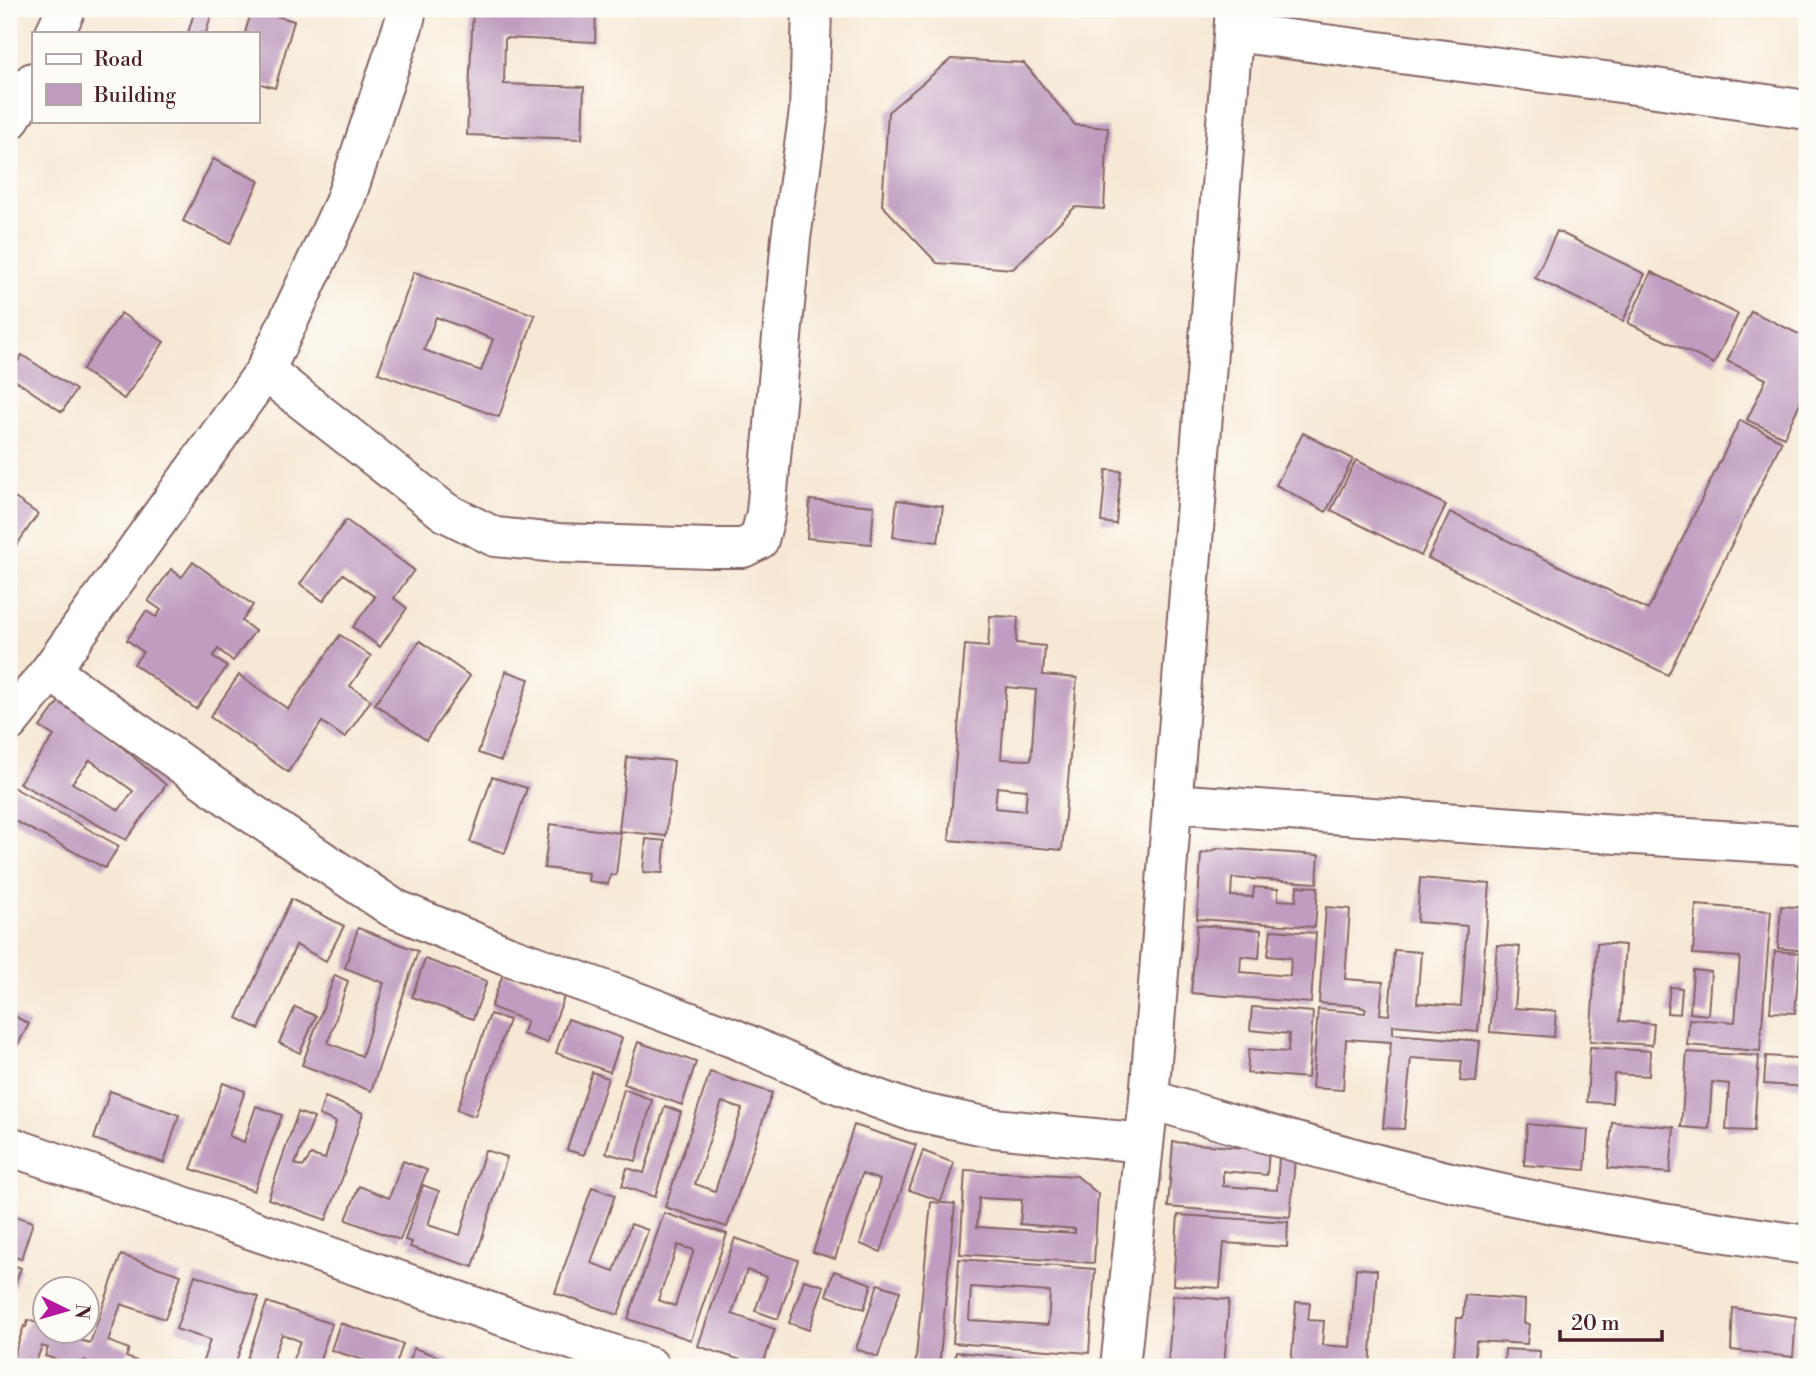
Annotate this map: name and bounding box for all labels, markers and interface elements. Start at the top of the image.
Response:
legend [32,32,259,122]
text: Road [94,47,143,73]
text: Building [93,83,176,109]
north arrow [32,1274,102,1344]
scale bar [1560,1299,1662,1343]
text: N [69,1303,95,1320]
text: 20 m [1571,1311,1620,1337]

